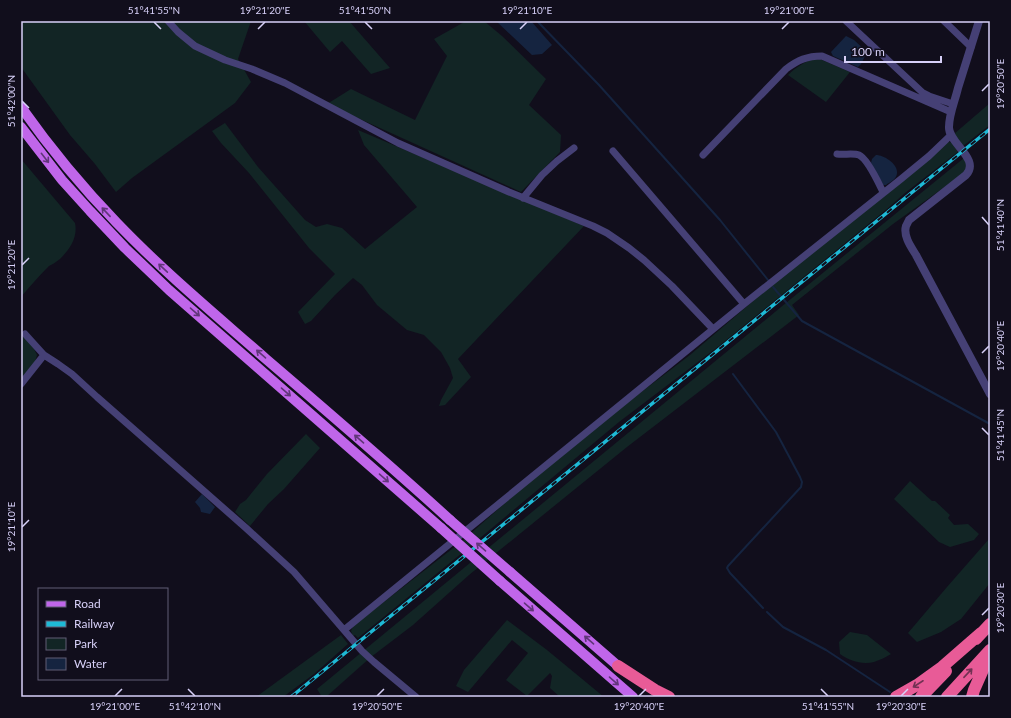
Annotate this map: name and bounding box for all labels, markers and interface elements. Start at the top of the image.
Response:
text: 51°41'55"N [128,4,180,16]
text: 19°21'20"E [240,4,290,16]
text: 51°41'50"N [339,4,391,16]
text: 19°21'10"E [502,4,552,16]
text: 19°21'00"E [764,4,814,16]
scale bar [845,38,941,64]
text: 100 m [851,44,885,59]
text: 19°20'50"E [994,59,1006,109]
text: 51°42'00"N [5,75,17,127]
one-way arrow [40,152,49,163]
text: 51°41'40"N [994,199,1006,251]
one-way arrow [101,207,111,217]
text: 19°21'20"E [5,240,17,290]
one-way arrow [158,263,168,273]
one-way arrow [189,307,199,316]
text: 19°20'40"E [994,321,1006,371]
one-way arrow [255,350,266,359]
one-way arrow [281,387,291,397]
text: 51°41'45"N [994,409,1006,461]
one-way arrow [354,434,364,444]
one-way arrow [379,473,389,482]
text: 19°21'10"E [5,502,17,552]
one-way arrow [476,542,486,551]
text: 19°20'30"E [994,583,1006,633]
legend [38,588,168,680]
text: Road [74,596,101,611]
one-way arrow [524,602,534,611]
text: Railway [74,616,115,631]
text: Park [74,636,98,651]
one-way arrow [583,636,594,645]
text: Water [74,656,107,671]
one-way arrow [964,668,973,679]
one-way arrow [609,676,619,685]
one-way arrow [913,680,924,688]
text: 19°21'00"E [90,700,140,712]
text: 51°42'10"N [169,700,221,712]
text: 19°20'50"E [352,700,402,712]
text: 19°20'40"E [614,700,664,712]
text: 51°41'55"N [802,700,854,712]
text: 19°20'30"E [876,700,926,712]

